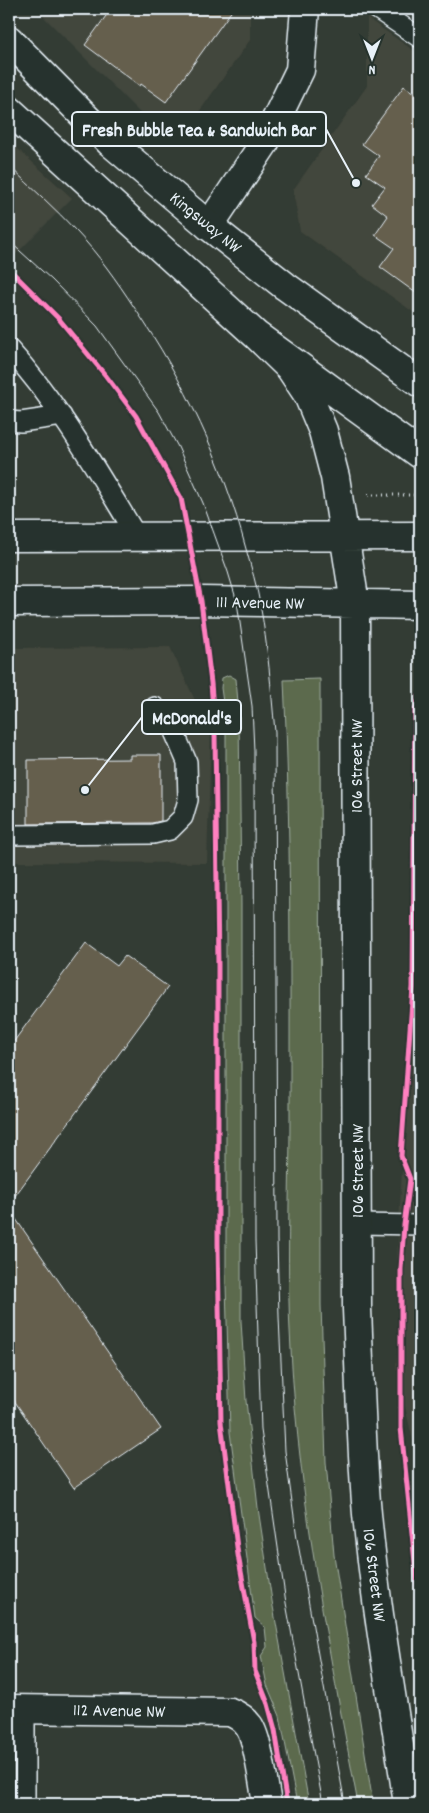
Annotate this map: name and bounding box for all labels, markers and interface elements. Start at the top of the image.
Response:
north arrow [346,32,396,82]
text: N [368,59,375,79]
callout: Fresh Bubble Tea & Sandwich Bar [72,112,326,146]
text: Fresh Bubble Tea & Sandwich Bar [82,119,317,146]
street label: Kingsway NW [163,187,246,261]
street label: 111 Avenue NW [215,591,305,618]
callout: McDonald's [142,700,241,734]
text: McDonald's [152,707,232,734]
street label: 106 Street NW [346,718,371,813]
street label: 106 Street NW [347,1123,372,1218]
street label: 106 Street NW [354,1527,391,1624]
street label: 112 Avenue NW [73,1699,166,1726]

